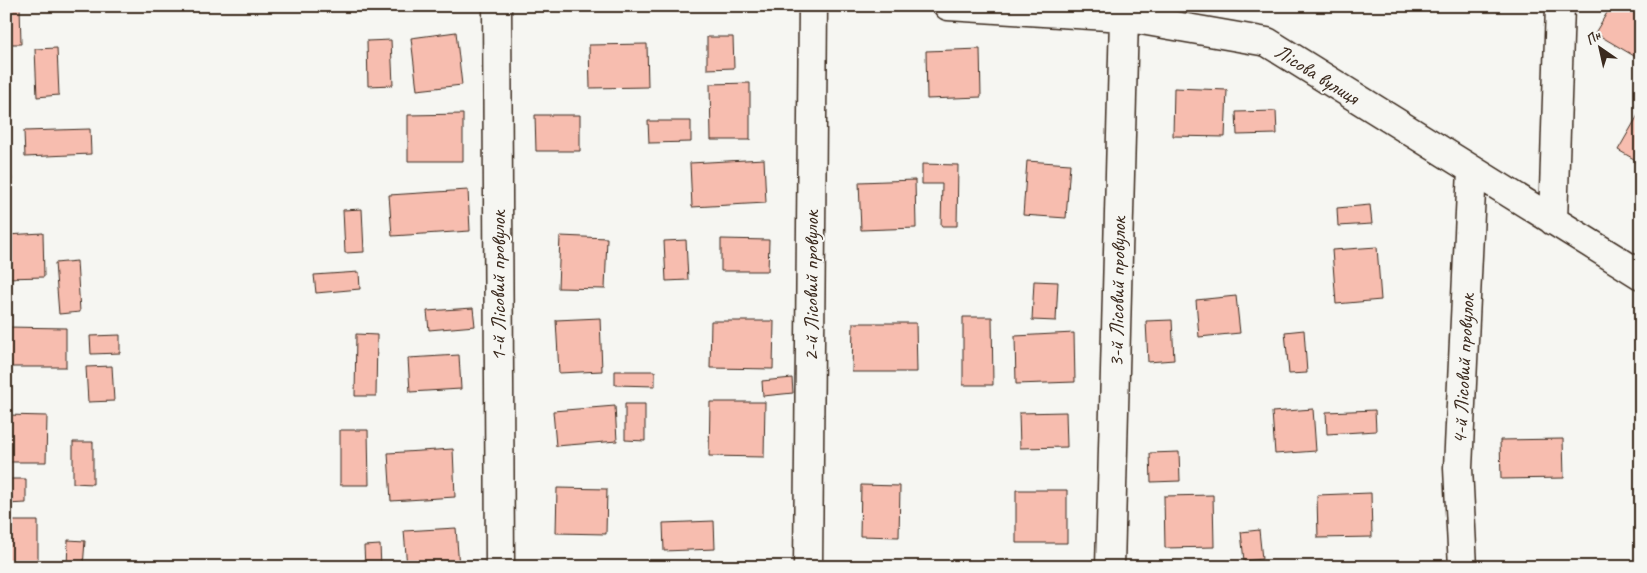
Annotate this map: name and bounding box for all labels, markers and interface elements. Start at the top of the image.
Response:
north arrow [1574,22,1624,72]
text: Пн [1582,26,1605,49]
street label: Лісова вулиця [1270,38,1365,111]
street label: 1-й Лісовий провулок [485,209,511,361]
street label: 2-й Лісовий провулок [798,209,824,361]
street label: 3-й Лісовий провулок [1103,214,1131,367]
street label: 4-й Лісовий провулок [1446,291,1480,445]

